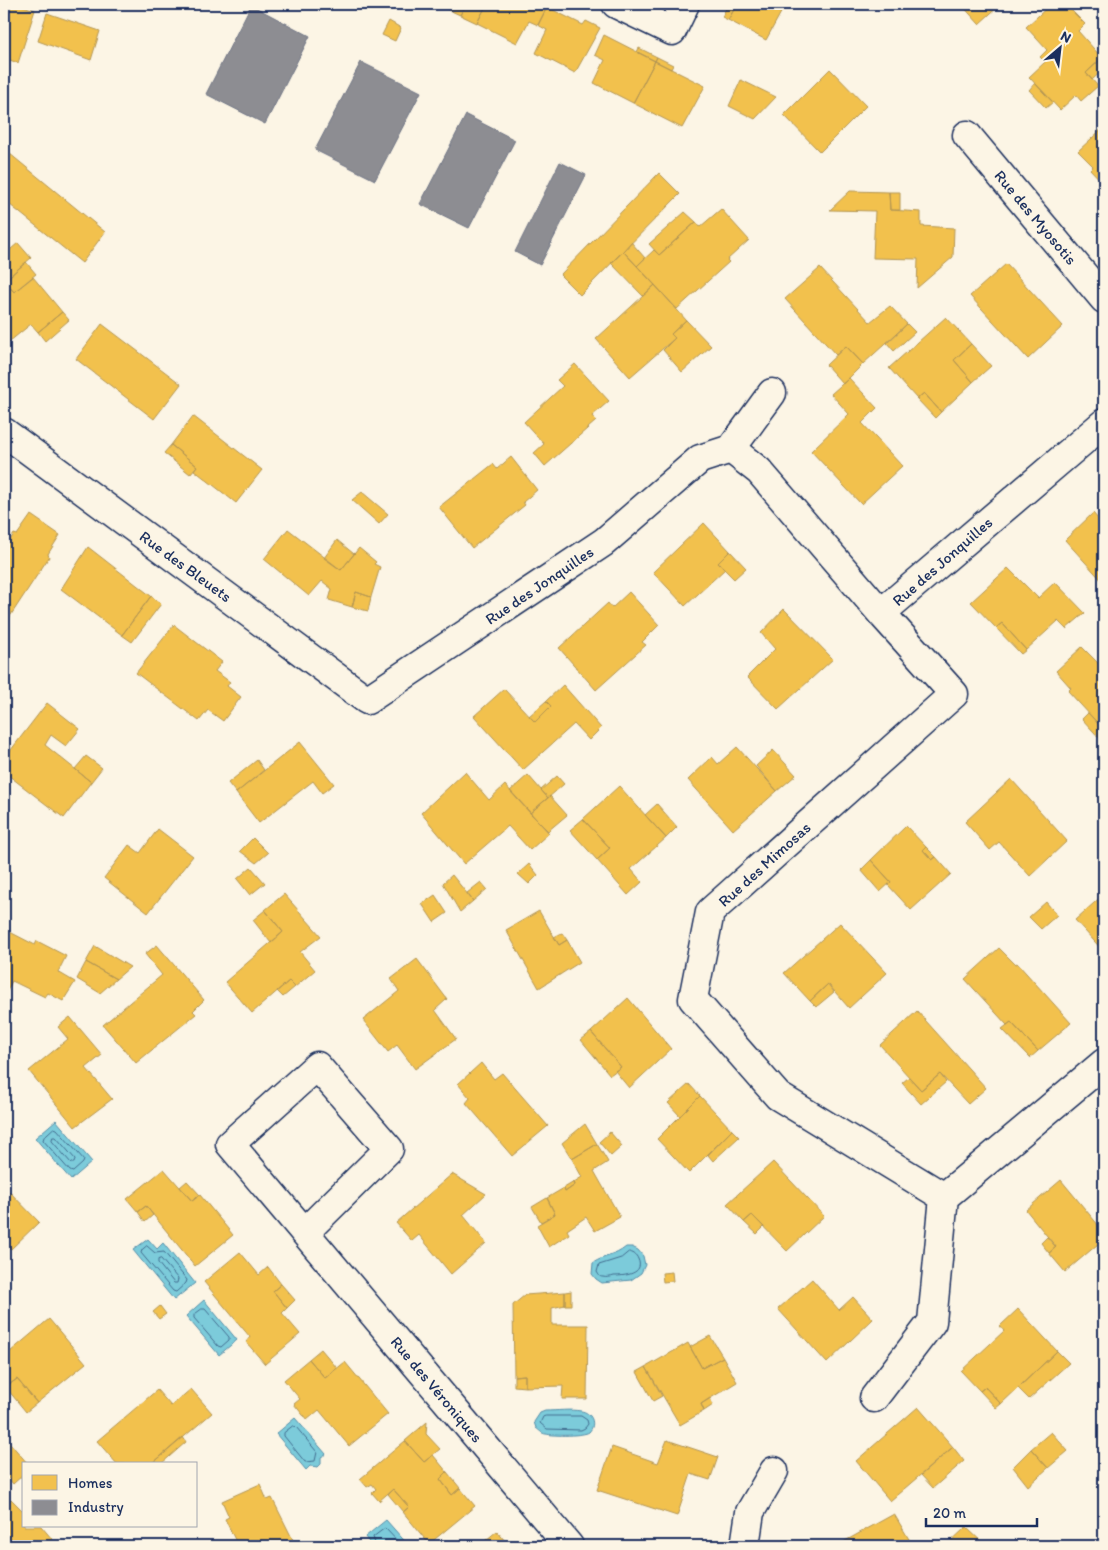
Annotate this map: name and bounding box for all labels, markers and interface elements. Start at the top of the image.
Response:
north arrow [1036,22,1086,72]
text: N [1058,27,1074,47]
street label: Rue des Myosotis [990,166,1081,269]
street label: Rue des Jonquilles [888,513,996,610]
street label: Rue des Bleuets [136,527,235,606]
street label: Rue des Jonquilles [482,542,597,629]
street label: Rue des Mimosas [714,818,814,911]
street label: Rue des Véroniques [387,1332,487,1446]
legend [22,1462,198,1528]
text: Homes [68,1474,113,1492]
scale bar [926,1495,1037,1527]
text: Industry [68,1498,124,1516]
text: 20 m [933,1504,967,1522]

